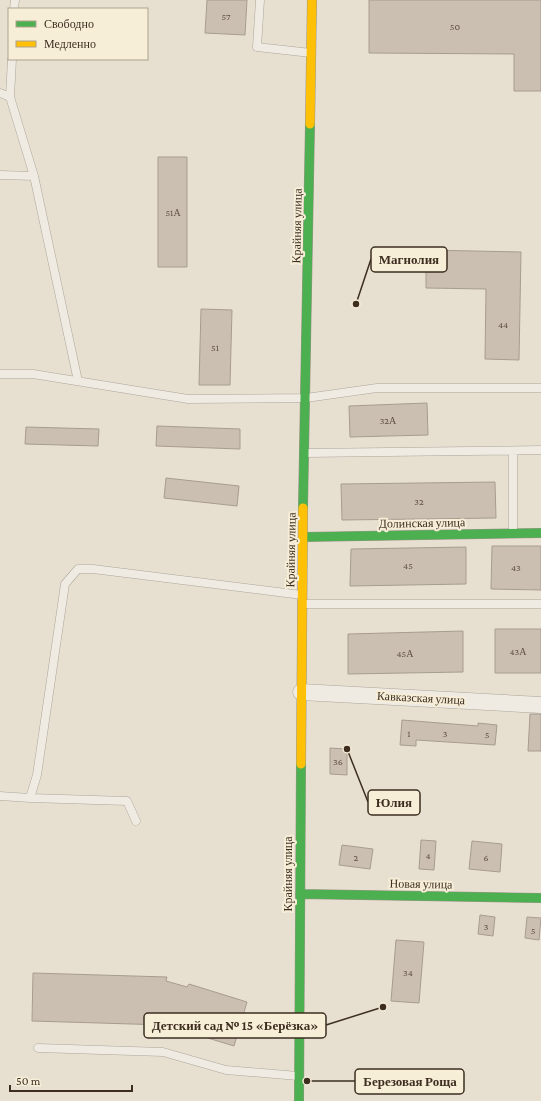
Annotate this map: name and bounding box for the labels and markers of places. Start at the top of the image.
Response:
callout: Магнолия [371,247,447,272]
callout: Юлия [368,790,420,815]
callout: Детский сад № 15 «Берёзка» [144,1013,326,1038]
callout: Березовая Роща [355,1069,464,1094]

